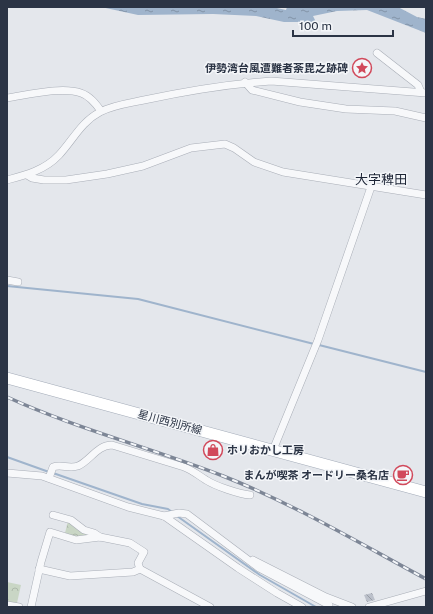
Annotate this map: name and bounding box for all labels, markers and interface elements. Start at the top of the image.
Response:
scale bar [293,12,393,38]
text: 100 m [299,19,332,33]
place icon: 伊勢湾台風遭難者荼毘之跡碑 [351,57,373,79]
place label: 伊勢湾台風遭難者荼毘之跡碑 [205,62,348,74]
district label: 大字稗田 [355,172,407,187]
street label: 星川西別所線 [137,408,203,436]
shop icon: ホリおかし工房 [202,439,224,461]
place label: ホリおかし工房 [227,444,304,456]
cafe icon: まんが喫茶 オードリー桑名店 [392,464,414,486]
place label: まんが喫茶 オードリー桑名店 [244,469,389,481]

